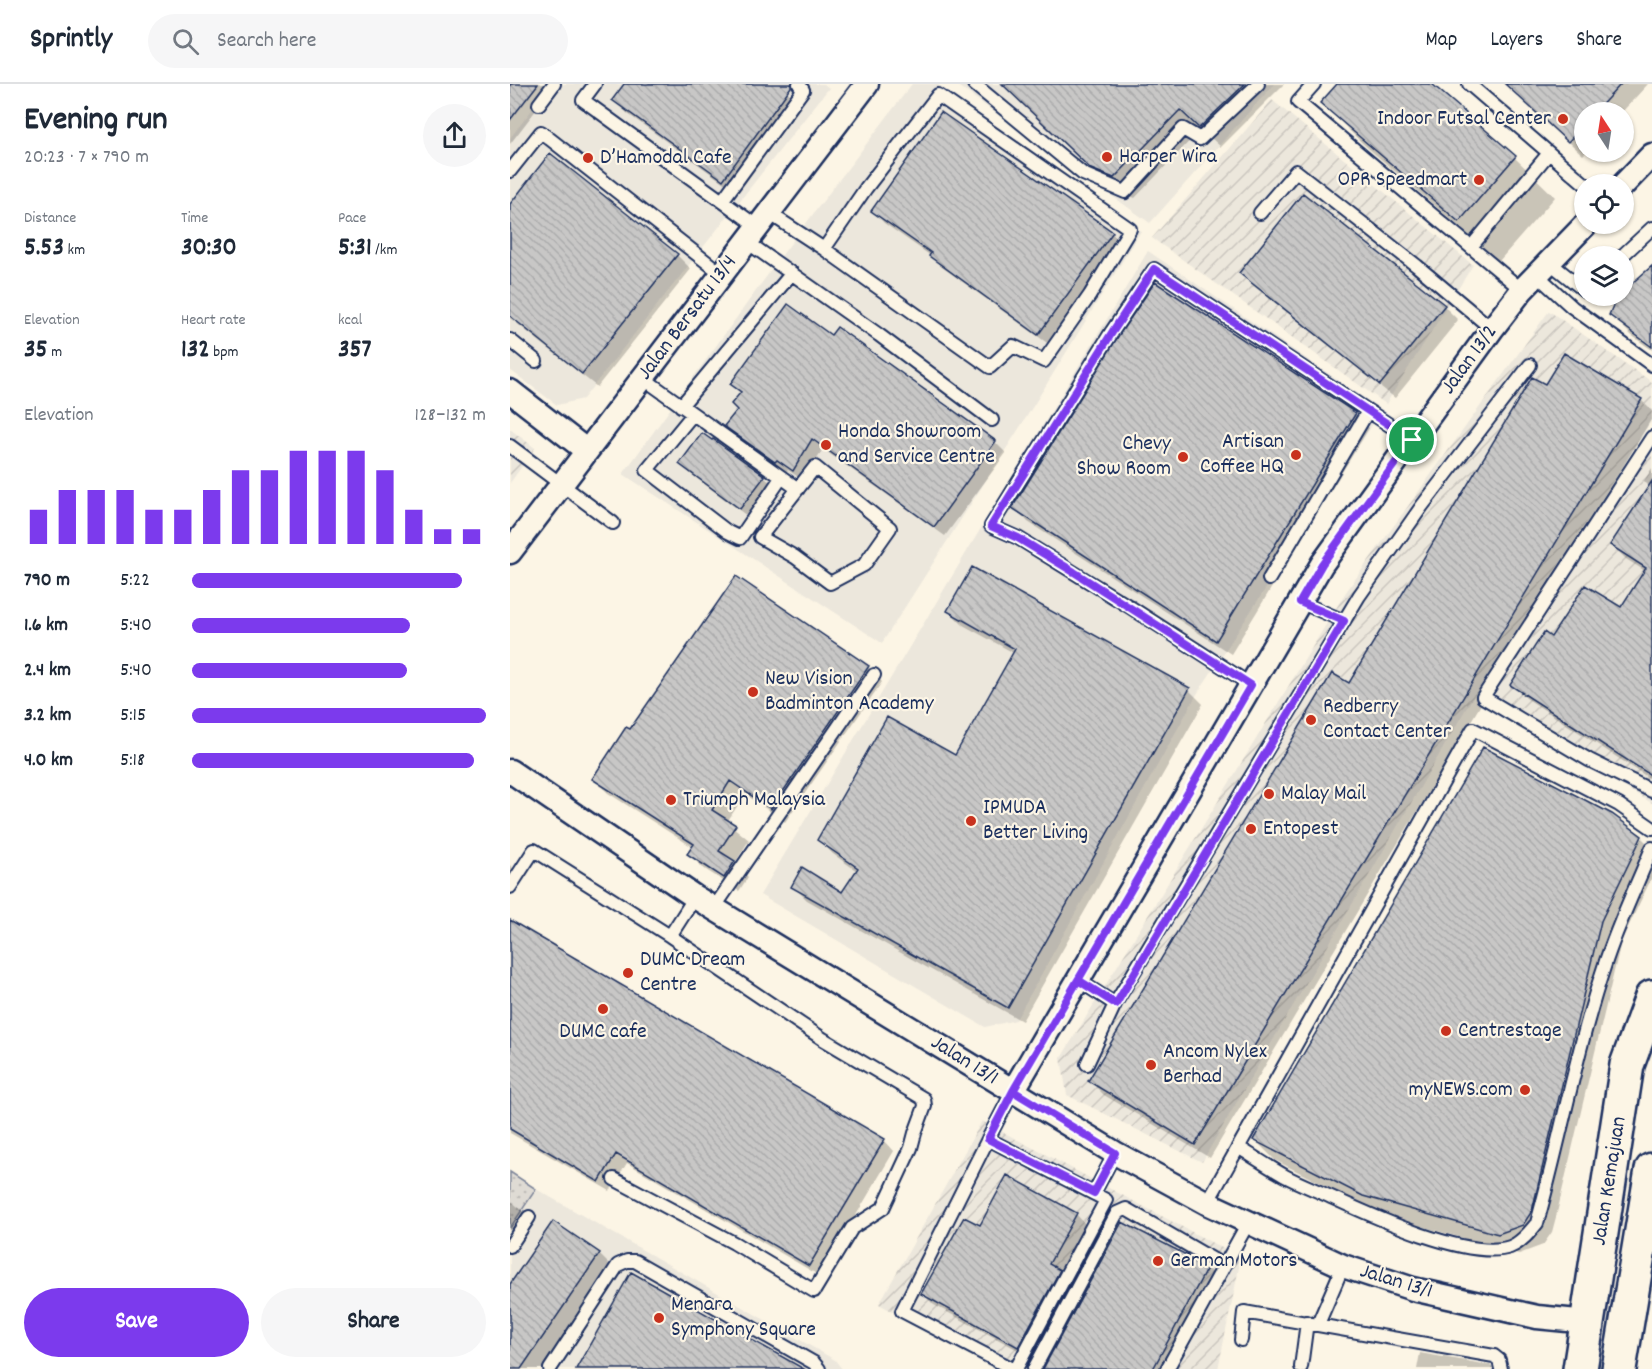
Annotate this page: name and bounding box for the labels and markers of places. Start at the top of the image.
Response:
place label: Indoor Futsal Center [1377,104,1552,135]
marker: Indoor Futsal Center [1556,112,1570,126]
place label: Harper Wira [1119,142,1218,173]
place label: D’Hamodal Cafe [600,143,732,174]
marker: Harper Wira [1100,150,1114,164]
marker: D’Hamodal Cafe [581,151,595,165]
place label: OPR Speedmart [1337,165,1467,196]
marker: OPR Speedmart [1472,173,1486,187]
pin [1386,414,1437,465]
place label: Honda Showroom and Service Centre [838,417,995,473]
place label: Artisan Coffee HQ [1200,427,1284,483]
place label: Chevy Show Room [1077,429,1172,485]
marker: Honda Showroom and Service Centre [819,438,833,452]
marker: Artisan Coffee HQ [1289,448,1303,462]
marker: Chevy Show Room [1176,450,1190,464]
place label: New Vision Badminton Academy [765,664,935,720]
marker: New Vision Badminton Academy [746,685,760,699]
place label: Redberry Contact Center [1323,692,1452,748]
marker: Redberry Contact Center [1304,713,1318,727]
place label: Malay Mail [1281,779,1366,810]
place label: Triumph Malaysia [683,785,826,816]
marker: Malay Mail [1262,787,1276,801]
marker: Triumph Malaysia [664,793,678,807]
place label: IPMUDA Better Living [983,793,1088,849]
marker: IPMUDA Better Living [964,814,978,828]
place label: Entopest [1263,814,1338,845]
marker: Entopest [1244,822,1258,836]
place label: DUMC Dream Centre [640,945,745,1001]
marker: DUMC Dream Centre [621,966,635,980]
marker: DUMC cafe [596,1002,610,1016]
place label: Centrestage [1458,1016,1562,1047]
place label: DUMC cafe [559,1017,647,1048]
marker: Centrestage [1439,1024,1453,1038]
place label: Ancom Nylex Berhad [1163,1037,1267,1093]
marker: Ancom Nylex Berhad [1144,1058,1158,1072]
place label: myNEWS.com [1408,1075,1513,1106]
marker: myNEWS.com [1518,1083,1532,1097]
place label: German Motors [1170,1246,1298,1277]
marker: German Motors [1151,1254,1165,1268]
place label: Menara Symphony Square [671,1290,816,1346]
marker: Menara Symphony Square [652,1311,666,1325]

